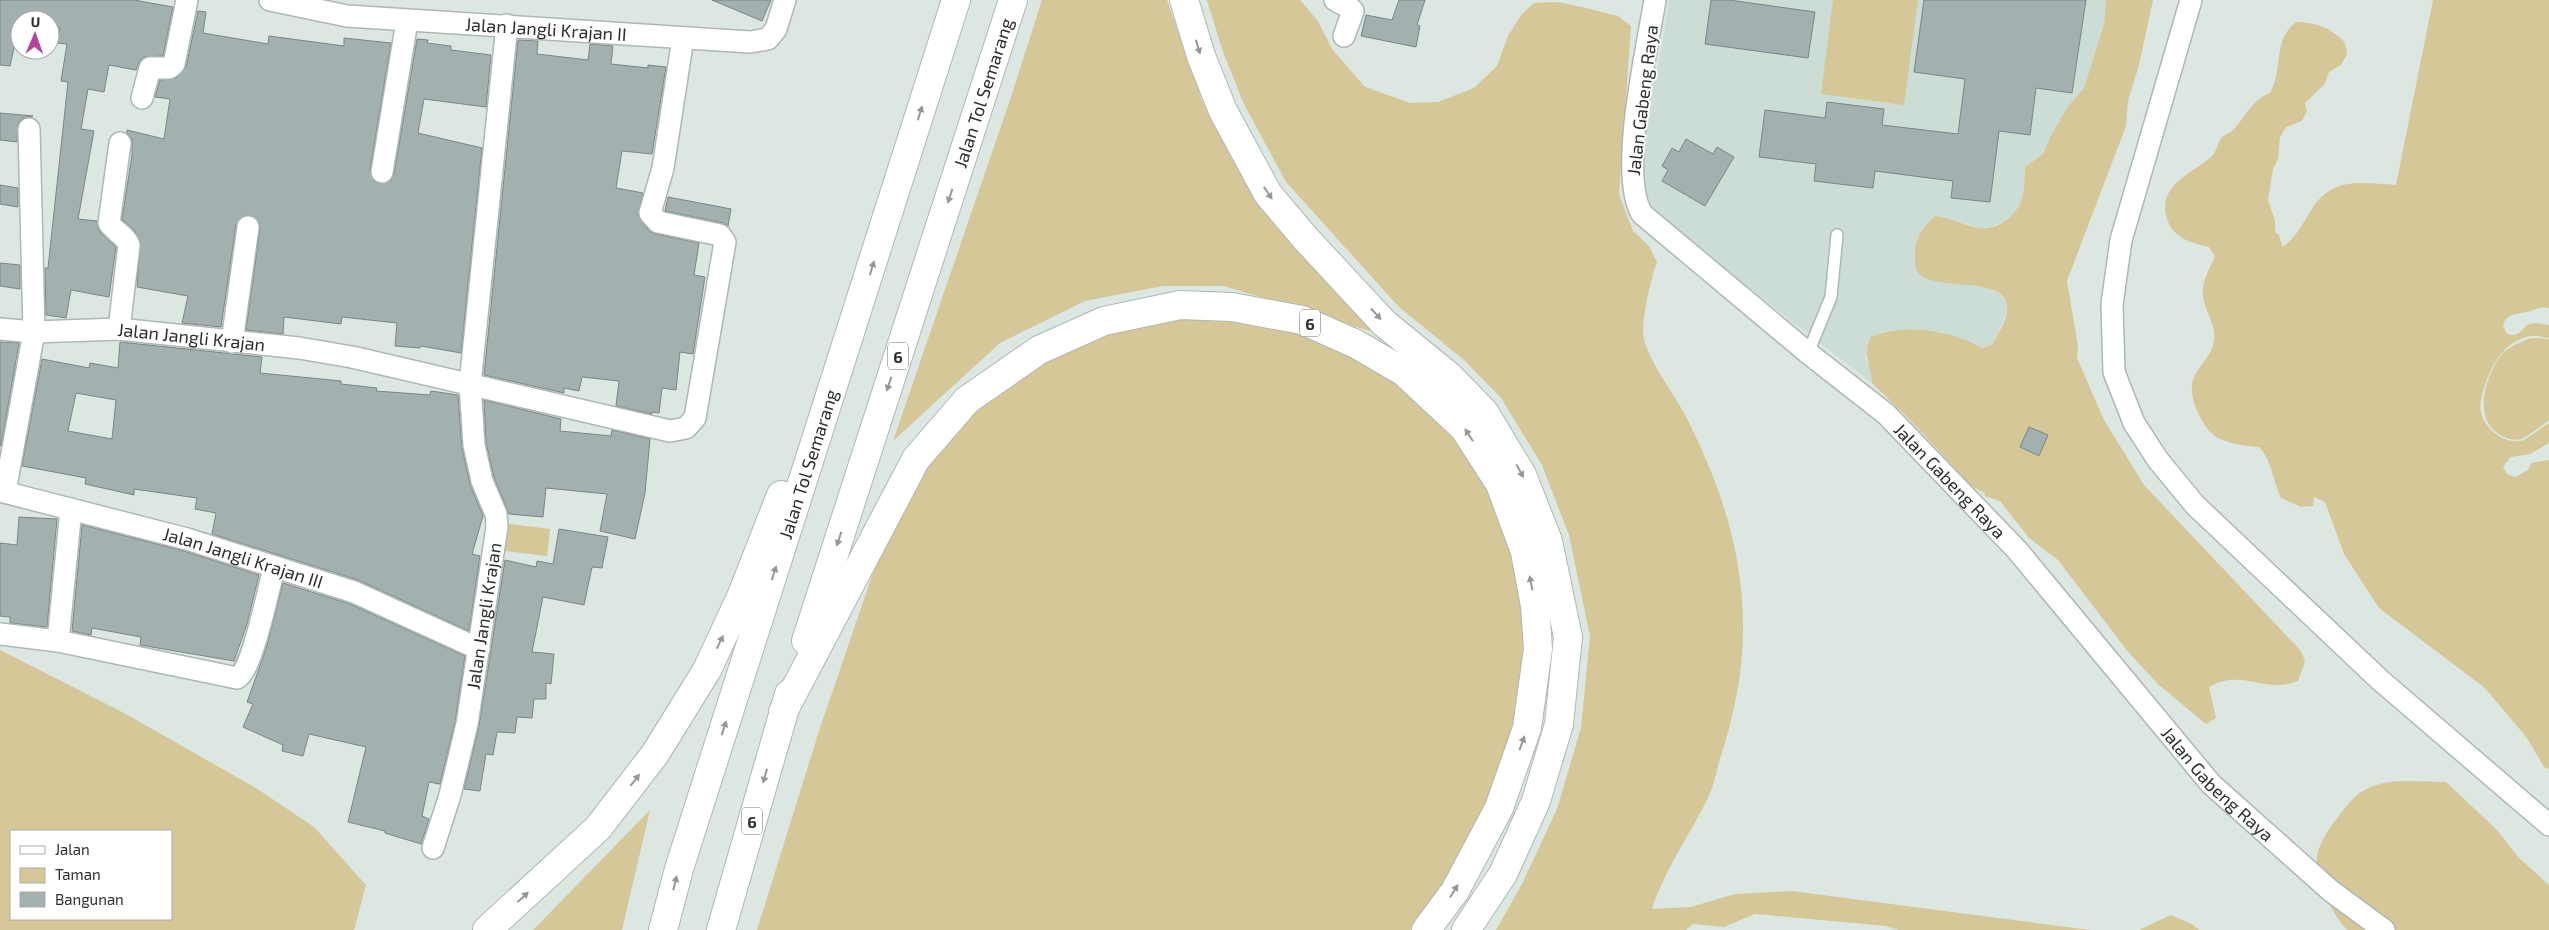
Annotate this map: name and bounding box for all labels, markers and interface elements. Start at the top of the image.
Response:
north arrow [10,10,60,60]
text: U [30,13,41,30]
street label: Jalan Jangli Krajan II [464,13,627,45]
street label: Jalan Tol Semarang [949,15,1017,170]
street label: Jalan Gabeng Raya [1622,23,1662,177]
one-way arrow [1195,39,1203,54]
one-way arrow [917,106,925,121]
one-way arrow [1263,186,1273,199]
one-way arrow [945,189,953,204]
one-way arrow [868,261,876,276]
one-way arrow [1370,308,1382,320]
road number: 6 [1300,309,1320,336]
street label: Jalan Jangli Krajan [116,318,266,355]
road number: 6 [888,342,908,370]
one-way arrow [885,377,892,392]
street label: Jalan Tol Semarang [774,386,842,542]
street label: Jalan Gabeng Raya [1890,418,2011,543]
one-way arrow [1464,428,1473,441]
one-way arrow [1516,464,1524,478]
street label: Jalan Jangli Krajan III [161,522,326,593]
one-way arrow [835,532,843,547]
street label: Jalan Jangli Krajan [461,541,506,691]
one-way arrow [770,565,778,580]
one-way arrow [1527,575,1535,591]
one-way arrow [717,635,725,649]
one-way arrow [720,720,728,735]
street label: Jalan Gabeng Raya [2157,722,2278,846]
one-way arrow [1519,736,1526,751]
one-way arrow [760,768,768,783]
one-way arrow [629,774,640,787]
road number: 6 [742,808,762,834]
legend [10,830,172,920]
text: Jalan [55,840,90,858]
text: Taman [55,865,101,883]
one-way arrow [671,875,679,890]
one-way arrow [1450,884,1459,897]
text: Bangunan [55,890,124,908]
one-way arrow [517,891,529,903]

